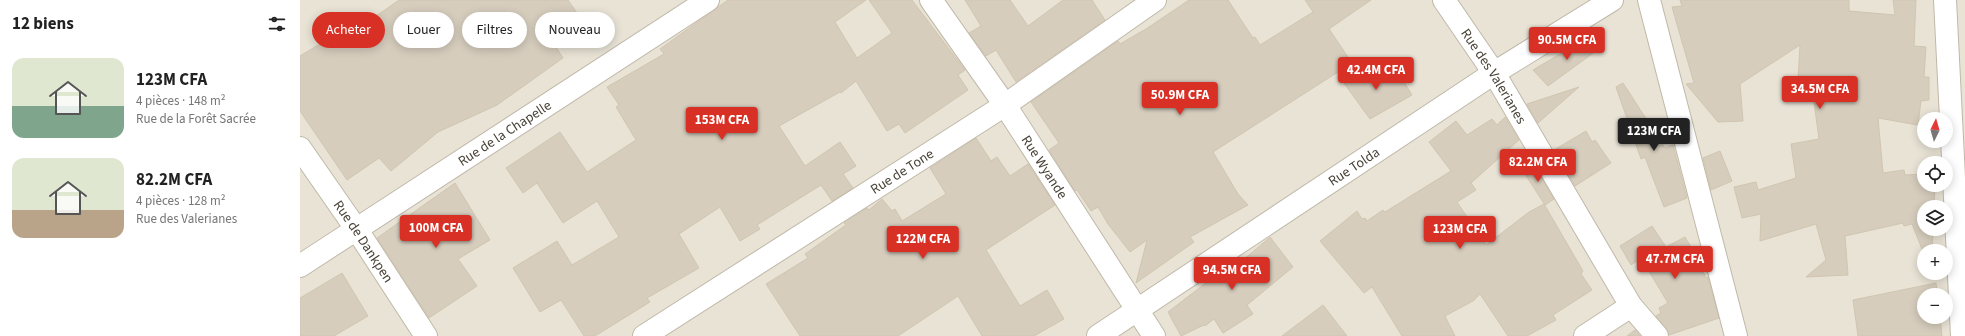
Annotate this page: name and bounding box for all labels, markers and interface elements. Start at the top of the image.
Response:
text: 12 biens [12,12,74,36]
chip: Acheter [312,12,385,48]
chip: Louer [393,12,454,48]
chip: Filtres [462,12,527,48]
chip: Nouveau [535,12,615,48]
icon: filters [266,13,288,35]
street label: Rue des Valerianes [1456,25,1531,128]
pin: 90.5M CFA [1521,27,1613,61]
text: 90.5M CFA [1538,31,1596,49]
pin: 42.4M CFA [1330,57,1422,91]
text: 42.4M CFA [1347,61,1405,79]
text: 123M CFA [136,68,207,92]
icon: home [44,74,92,122]
pin: 34.5M CFA [1774,76,1866,110]
text: 34.5M CFA [1791,80,1849,98]
pin: 50.9M CFA [1134,82,1226,116]
text: 50.9M CFA [1151,86,1209,104]
text: 4 pièces · 148 m² [136,92,225,110]
street label: Rue de la Chapelle [454,96,556,171]
pin: 153M CFA [681,107,763,141]
text: Rue de la Forêt Sacrée [136,110,256,128]
text: 153M CFA [695,111,749,129]
north arrow [1917,112,1953,148]
map controls [1917,112,1953,324]
pin: 123M CFA [1613,118,1695,152]
text: 123M CFA [1627,122,1681,140]
street label: Rue Wyande [1016,132,1072,203]
street label: Rue Tolda [1325,143,1384,191]
street label: Rue de Tone [867,144,938,200]
pin: 82.2M CFA [1492,149,1584,183]
text: 82.2M CFA [1509,153,1567,171]
button: locate [1917,156,1953,192]
text: 82.2M CFA [136,168,212,192]
icon: home [44,174,92,222]
text: 4 pièces · 128 m² [136,192,225,210]
street label: Rue de Dankpen [328,196,398,287]
button: layers [1917,200,1953,236]
text: Rue des Valerianes [136,210,237,228]
pin: 100M CFA [395,215,477,249]
pin: 123M CFA [1419,216,1501,250]
text: 100M CFA [409,219,463,237]
text: 123M CFA [1433,220,1487,238]
pin: 122M CFA [882,226,964,260]
text: 122M CFA [896,230,950,248]
button: + [1917,244,1953,280]
pin: 47.7M CFA [1629,246,1721,280]
text: 47.7M CFA [1646,250,1704,268]
pin: 94.5M CFA [1186,257,1278,291]
text: 94.5M CFA [1203,261,1261,279]
button: − [1917,288,1953,324]

